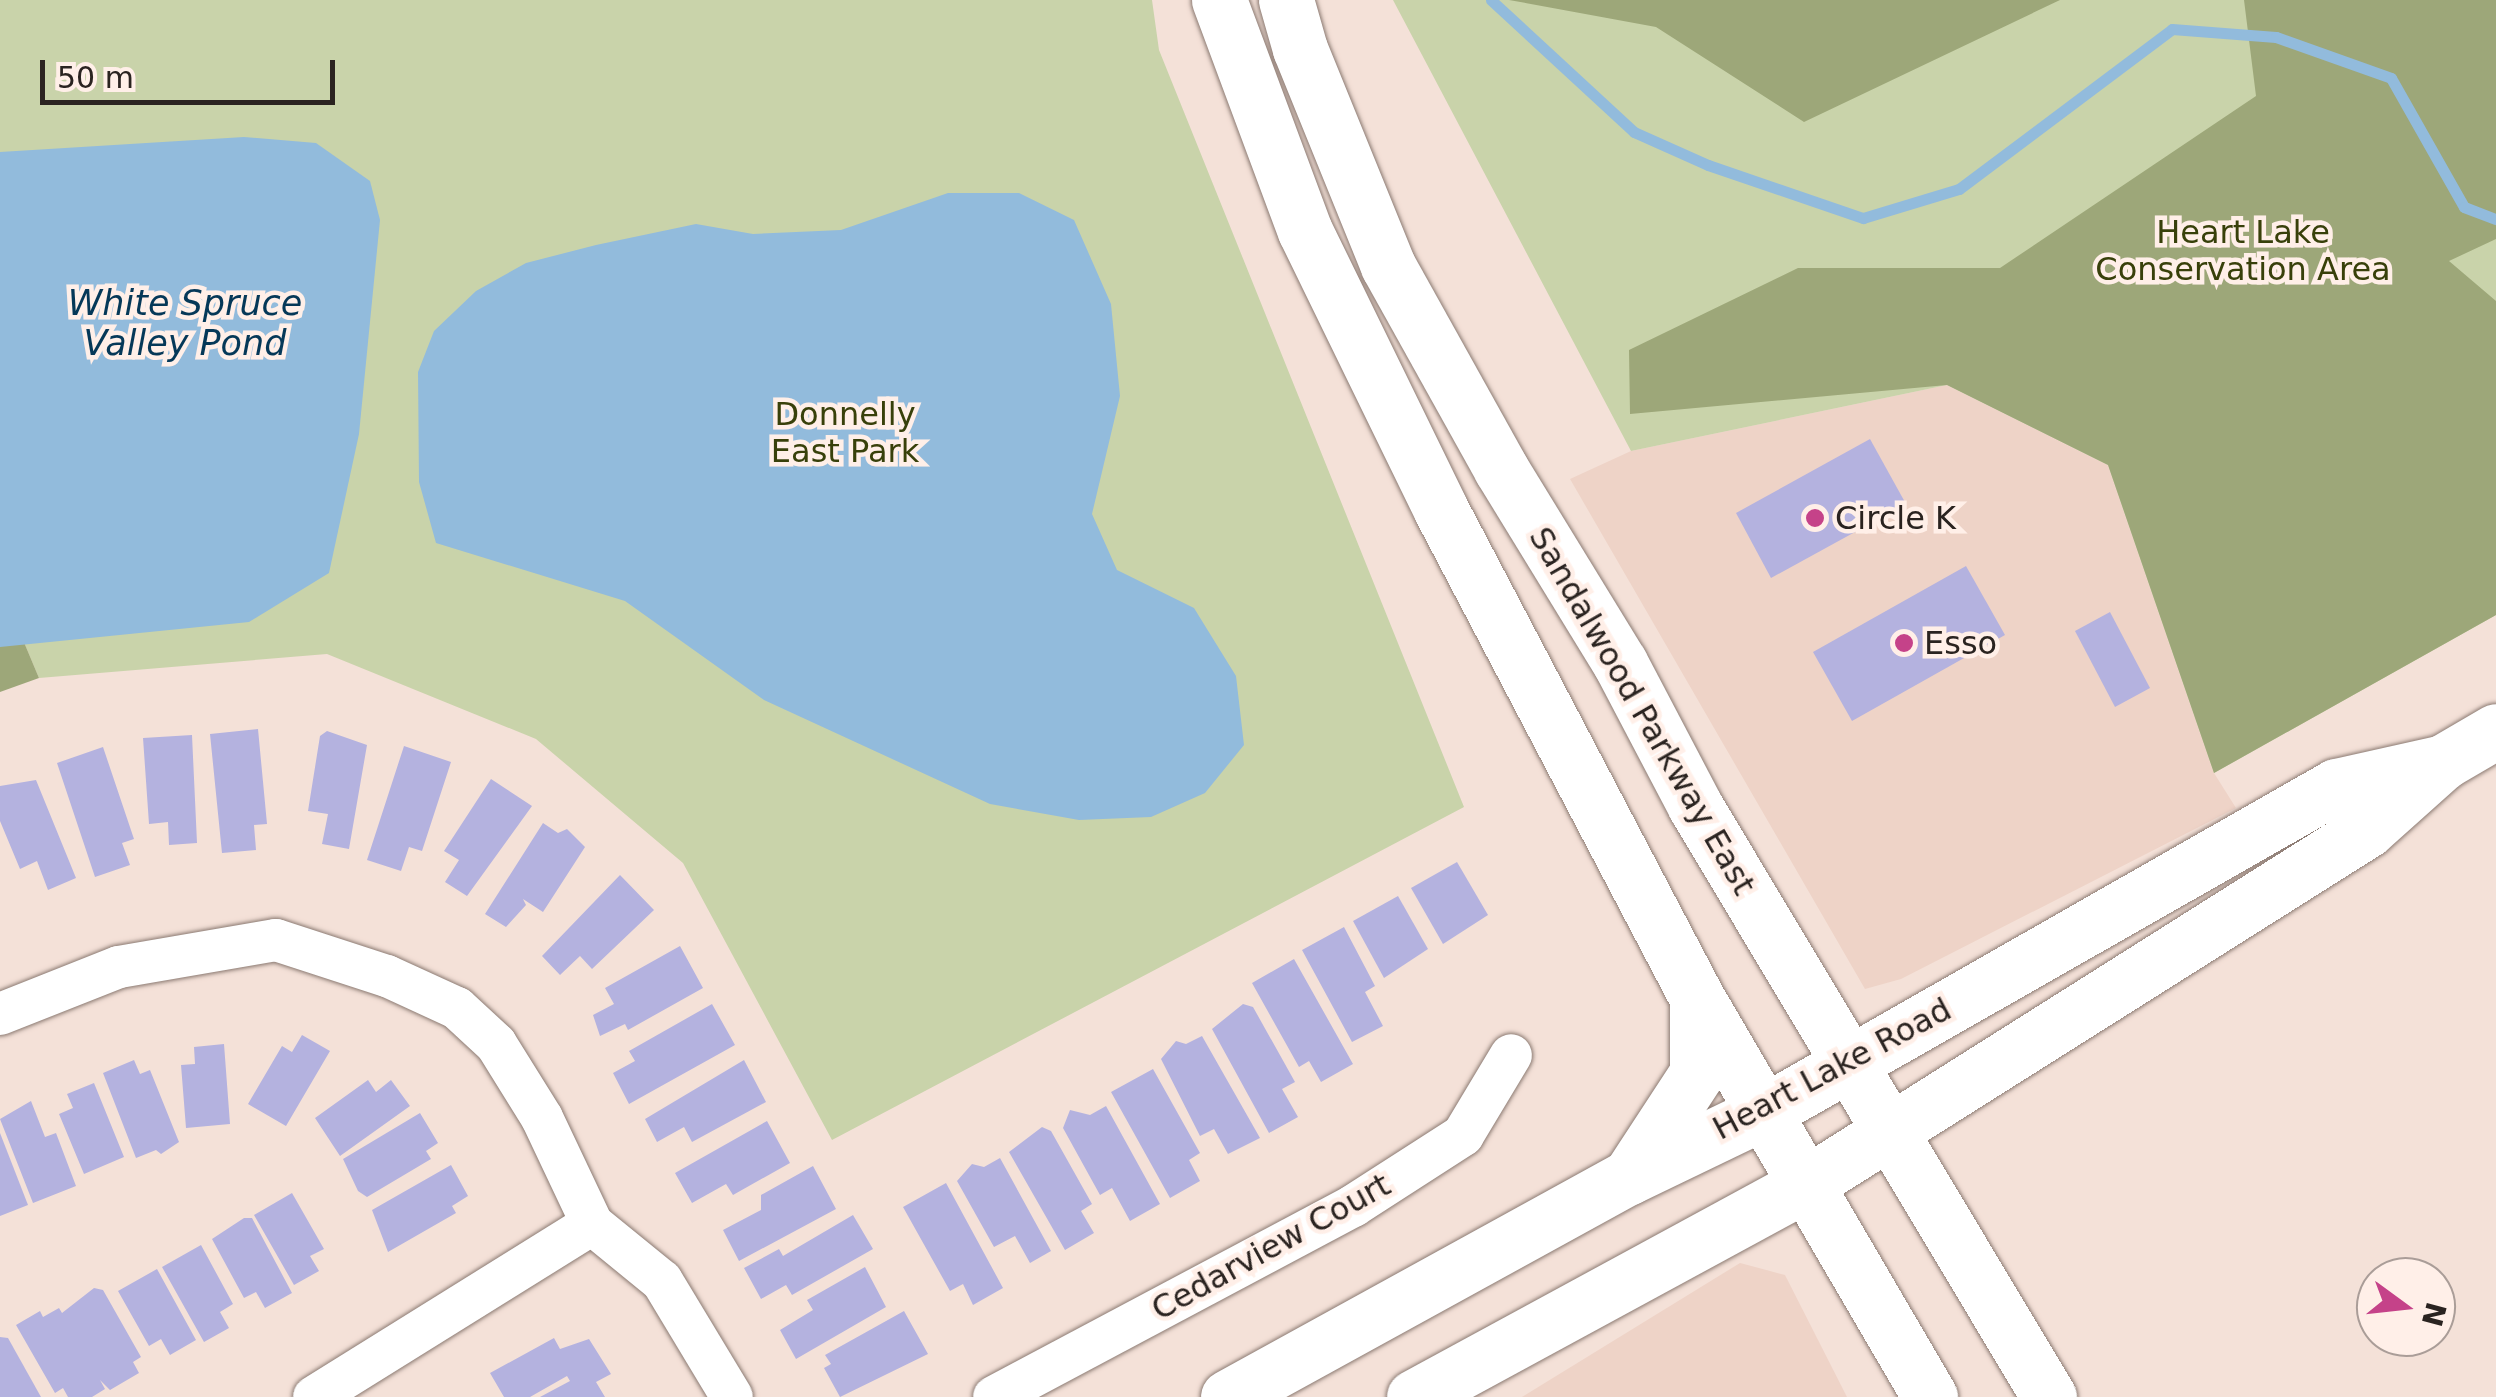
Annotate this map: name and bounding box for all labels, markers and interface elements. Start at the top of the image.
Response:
scale bar [45,40,340,102]
text: 50 m [57,60,134,95]
park label: Heart Lake Conservation Area [2095,214,2391,289]
water label: White Spruce Valley Pond [68,282,302,364]
park label: Donnelly East Park [771,396,919,471]
place label: Circle K [1835,499,1956,537]
marker: Circle K [1804,507,1826,529]
street label: Sandalwood Parkway East [1521,520,1763,902]
place label: Esso [1924,624,1997,662]
marker: Esso [1893,632,1915,654]
street label: Heart Lake Road [1706,990,1958,1148]
street label: Cedarview Court [1145,1166,1397,1328]
north arrow [2356,1257,2456,1357]
text: N [2415,1299,2452,1330]

